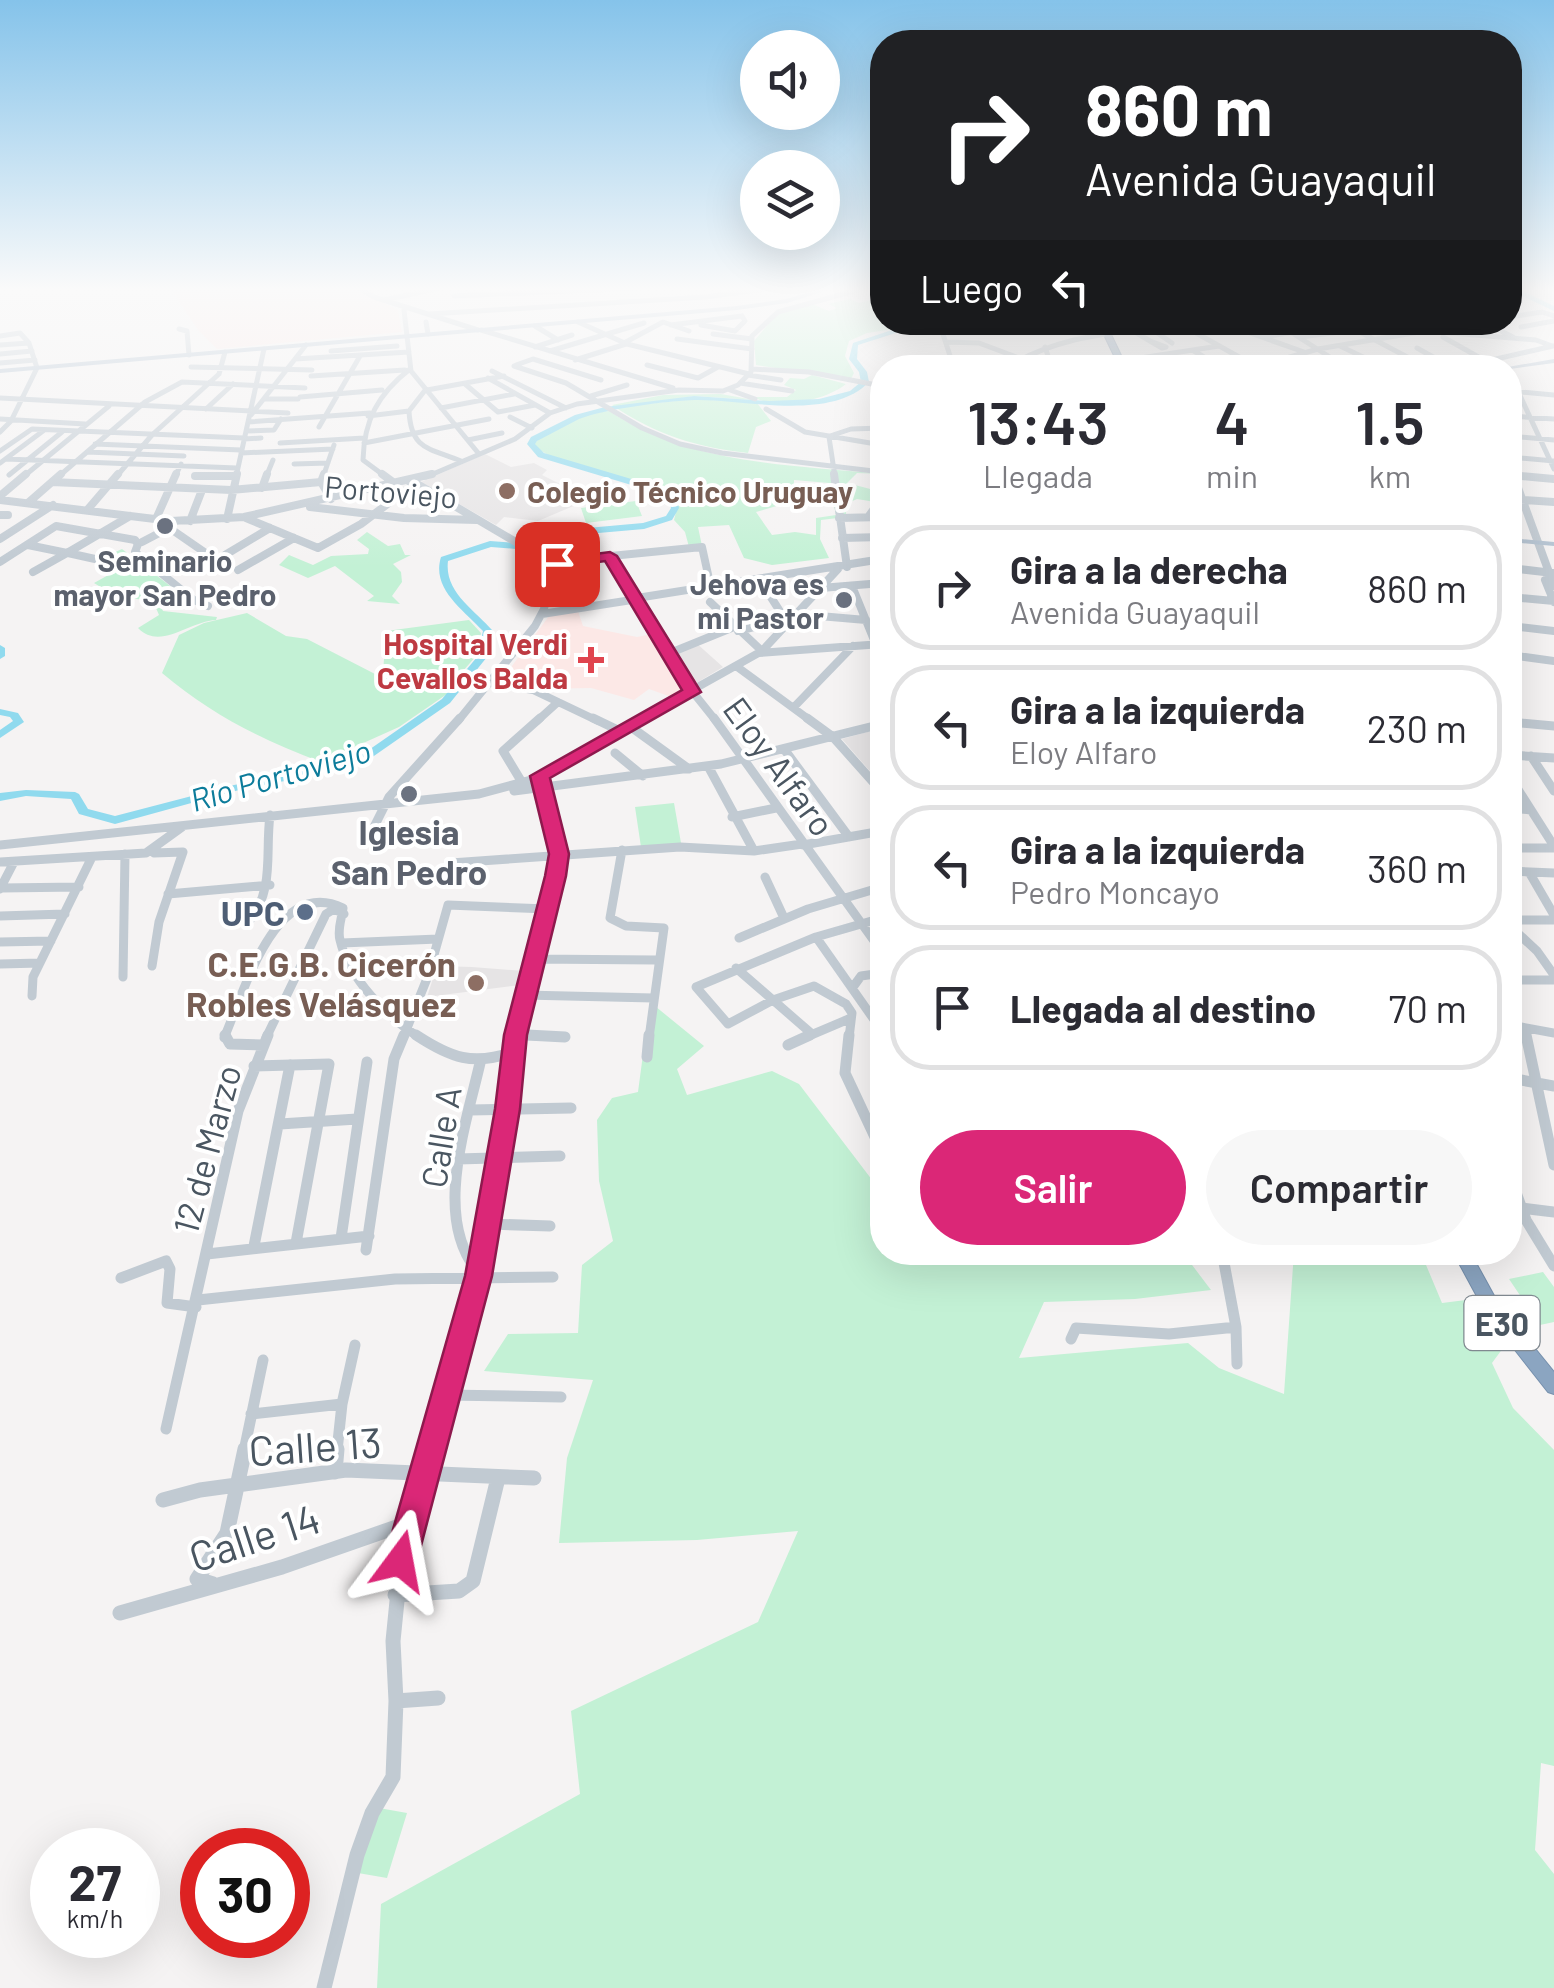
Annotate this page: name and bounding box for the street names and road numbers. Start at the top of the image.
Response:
street label: Portoviejo [323,467,459,515]
street label: Eloy Alfaro [716,688,844,844]
street label: 12 de Marzo [163,1060,249,1238]
street label: Calle A [411,1083,469,1191]
road number: E30 [1464,1296,1540,1350]
street label: Calle 13 [247,1415,383,1475]
street label: Calle 14 [182,1491,326,1581]

